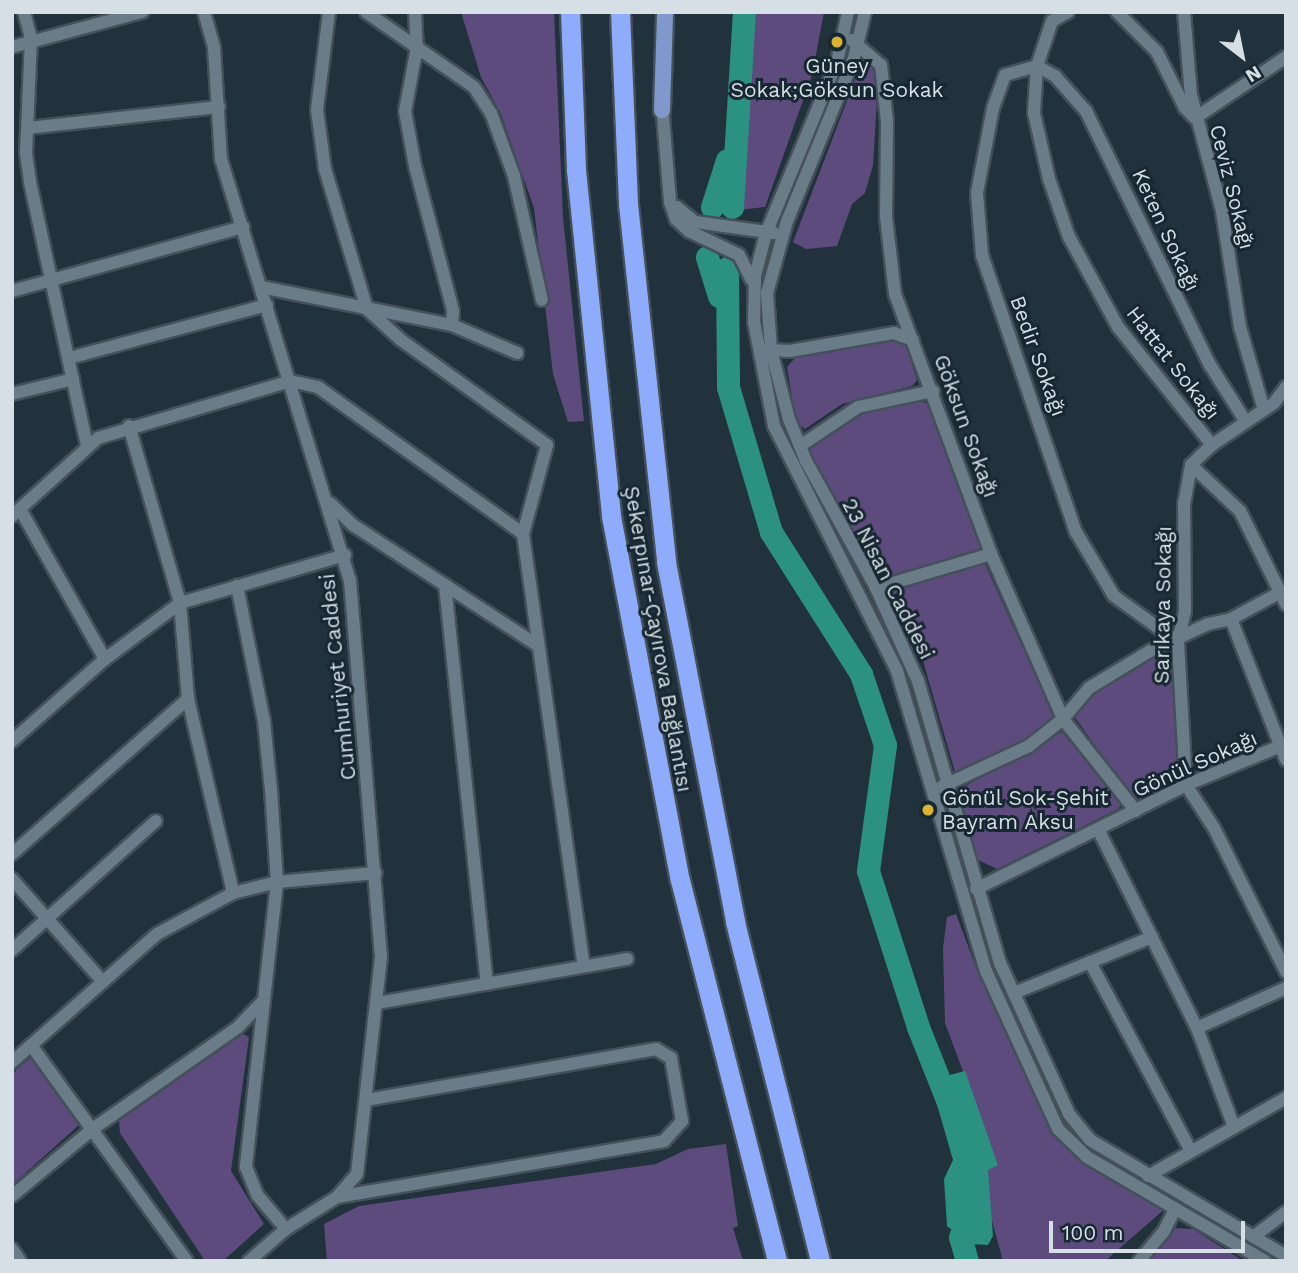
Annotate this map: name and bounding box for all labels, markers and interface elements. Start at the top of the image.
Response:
north arrow [1207,21,1277,91]
marker: Güney Sokak;Göksun Sokak [829,34,845,50]
place label: Güney Sokak;Göksun Sokak [731,53,943,103]
text: N [1241,61,1265,88]
street label: Ceviz Sokağı [1204,122,1260,252]
street label: Keten Sokağı [1127,165,1205,295]
street label: Bedir Sokağı [1004,292,1072,420]
street label: Hattat Sokağı [1121,301,1225,425]
street label: Göksun Sokağı [928,351,1004,501]
street label: Şekerpınar-Çayırova Bağlantısı [619,484,697,794]
street label: 23 Nisan Caddesi [837,494,939,664]
street label: Sarıkaya Sokağı [1149,526,1177,684]
street label: Cumhuriyet Caddesi [315,573,361,781]
street label: Gönül Sokağı [1129,725,1261,803]
place label: Gönül Sok-Şehit Bayram Aksu [942,785,1109,835]
marker: Gönül Sok-Şehit Bayram Aksu [920,802,936,818]
scale bar [1053,1206,1249,1250]
text: 100 m [1062,1220,1124,1245]

